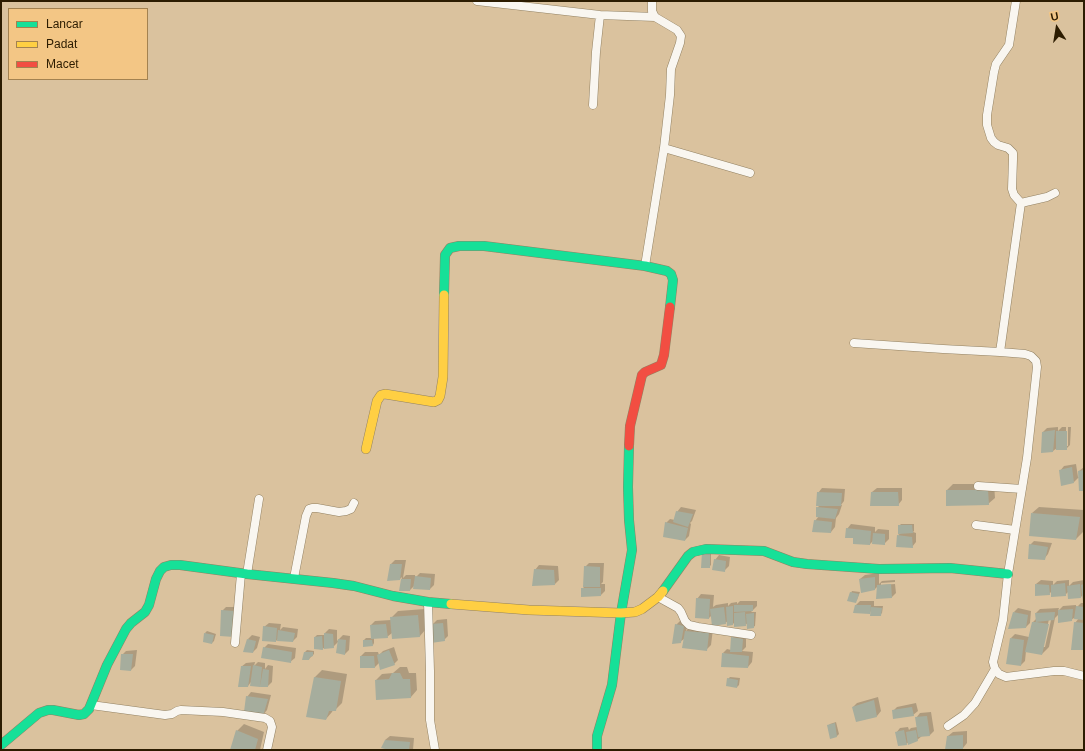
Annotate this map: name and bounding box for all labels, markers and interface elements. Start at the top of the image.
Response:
legend [8,8,148,80]
north arrow [1037,8,1077,48]
text: U [1049,10,1060,23]
text: Lancar [46,17,83,31]
text: Padat [46,37,77,51]
text: Macet [46,57,79,71]

